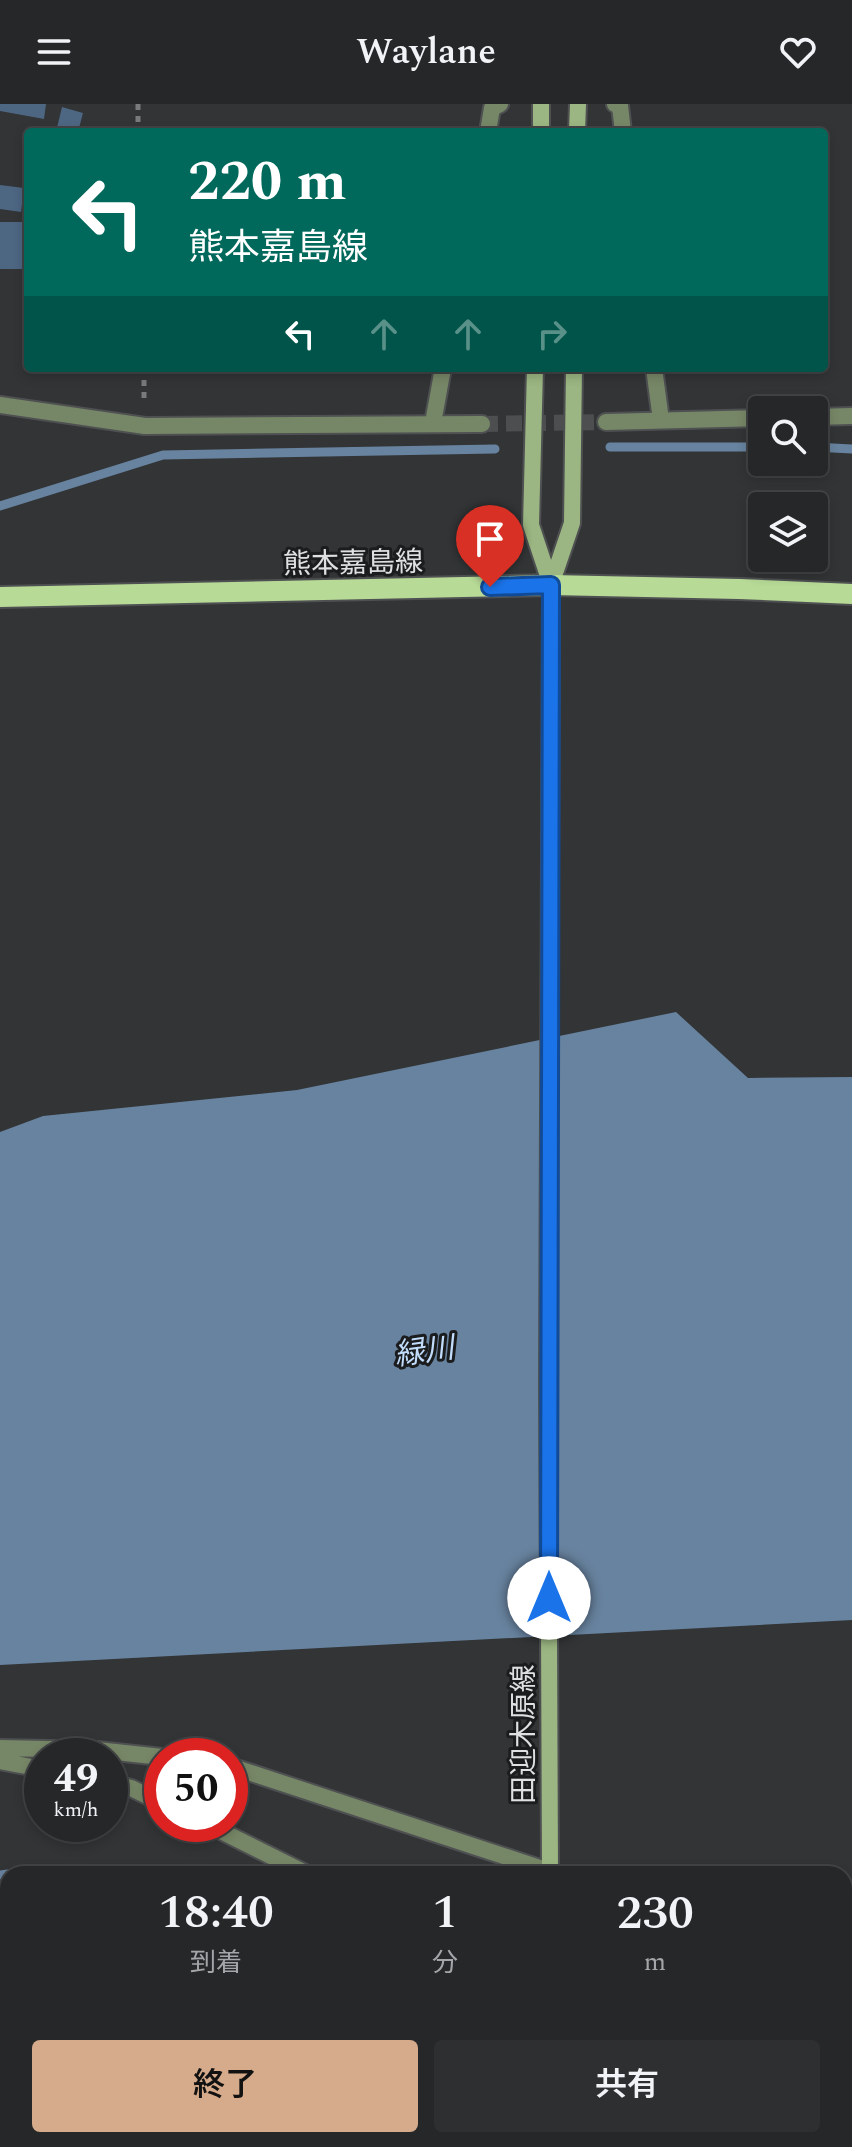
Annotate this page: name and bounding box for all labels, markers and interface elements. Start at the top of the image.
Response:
text: Waylane [356,25,496,80]
icon: menu [32,30,76,74]
icon: heart [776,30,820,74]
text: 220 m [188,140,347,225]
icon: left [56,160,160,264]
text: 熊本嘉島線 [188,221,368,276]
icon: left [278,312,322,356]
icon: ahead [362,312,406,356]
icon: ahead [446,312,490,356]
icon: right [530,312,574,356]
map controls [748,396,828,572]
button: search [748,396,828,476]
button: layers [748,492,828,572]
pin [456,505,524,587]
icon: arrive [468,517,512,561]
street label: 熊本嘉島線 [283,541,423,586]
water label: 緑川 [391,1325,460,1379]
position arrow [507,1556,591,1640]
street label: 田迎木原線 [503,1664,546,1804]
speed limit sign: 50 [144,1738,248,1842]
text: 49 [54,1749,98,1810]
text: km/h [54,1795,99,1825]
text: 18:40 [158,1876,274,1949]
text: 1 [432,1876,458,1949]
text: 230 [616,1877,694,1950]
text: m [644,1942,666,1982]
text: 到着 [190,1943,242,1983]
text: 分 [432,1943,458,1983]
button: 終了 [32,2040,418,2132]
button: 共有 [434,2040,820,2132]

